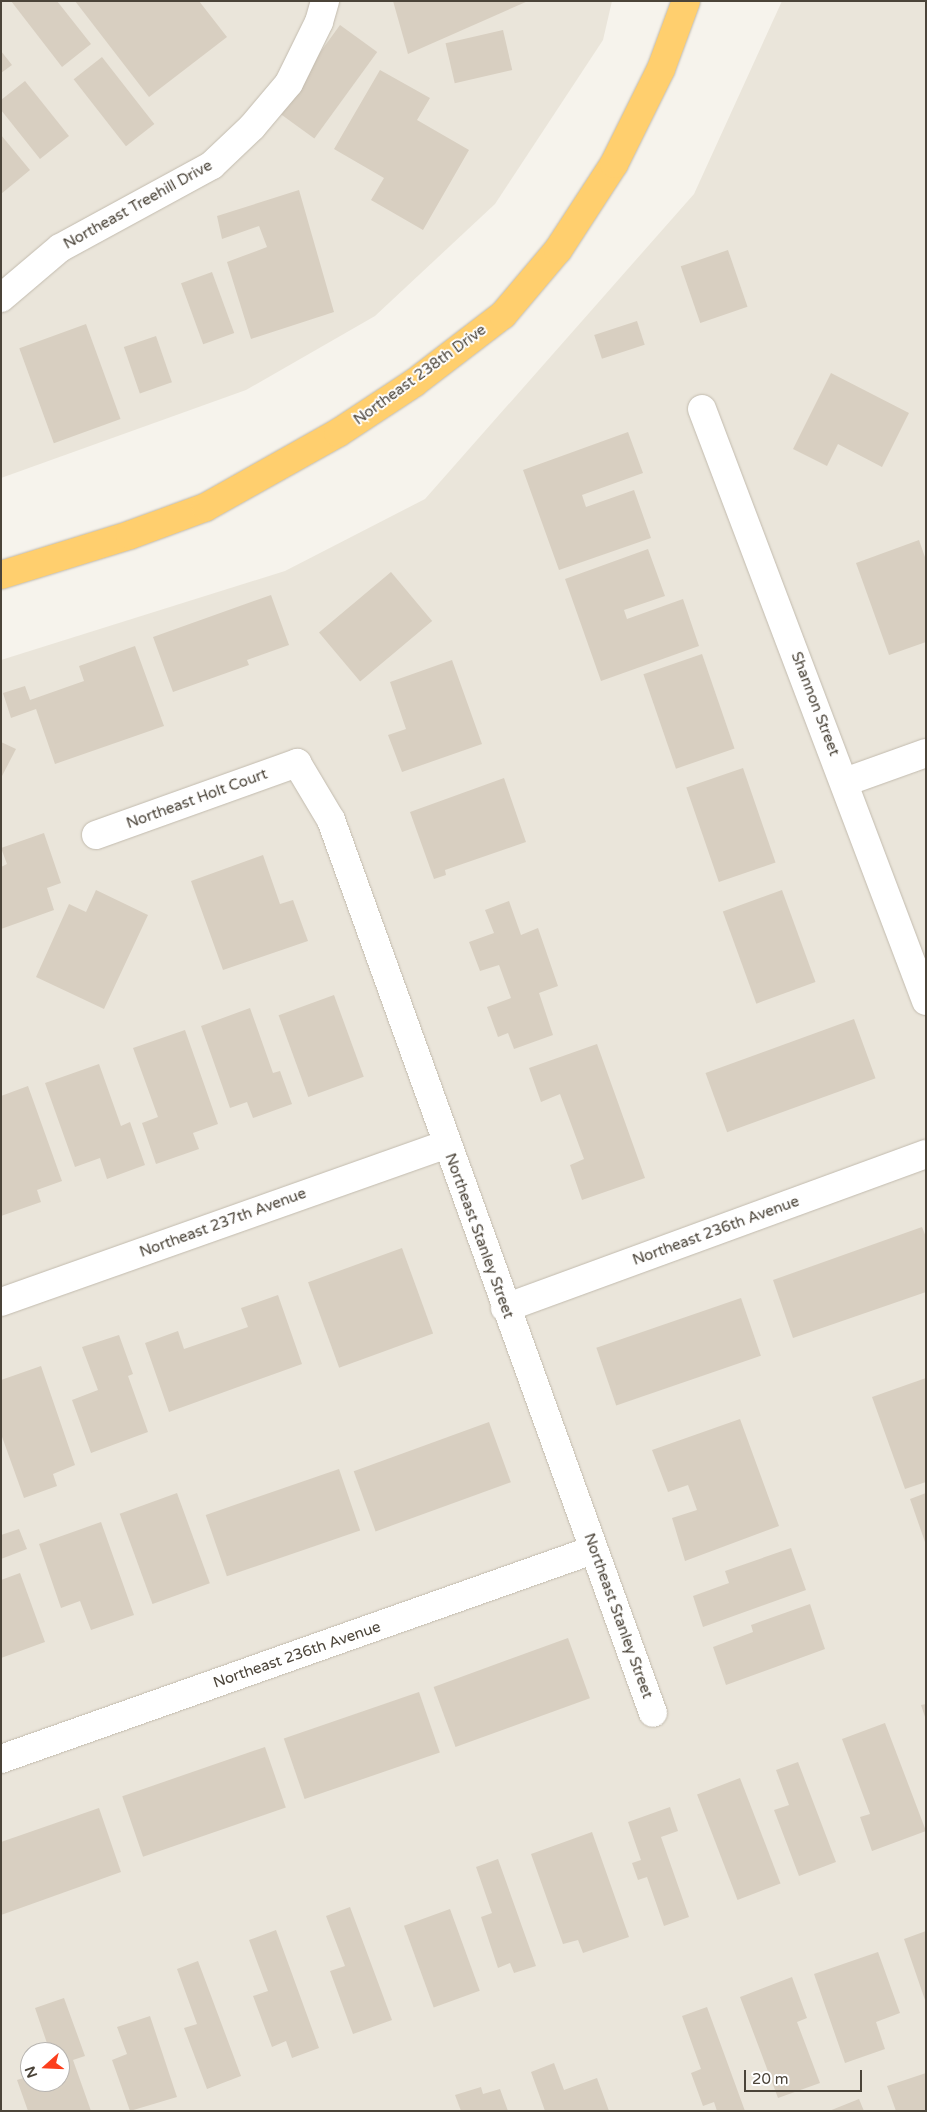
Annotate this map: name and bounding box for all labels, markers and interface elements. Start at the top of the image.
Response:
street label: Northeast Treehill Drive [61,157,215,253]
street label: Northeast 238th Drive [350,321,490,429]
street label: Shannon Street [787,649,843,759]
street label: Northeast Holt Court [124,765,270,833]
street label: Northeast Stanley Street [441,1151,517,1321]
street label: Northeast 237th Avenue [137,1184,309,1262]
street label: Northeast 236th Avenue [630,1192,802,1270]
street label: Northeast Stanley Street [580,1531,656,1701]
street label: Northeast 236th Avenue [211,1618,383,1692]
north arrow [20,2042,70,2092]
scale bar [747,2060,864,2092]
text: N [21,2064,41,2080]
text: 20 m [752,2070,789,2088]

